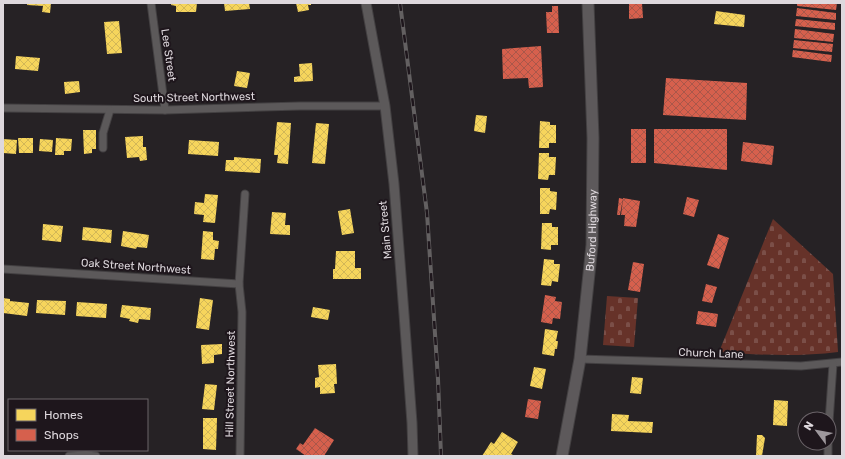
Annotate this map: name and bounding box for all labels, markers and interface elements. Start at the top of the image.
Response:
street label: Lee Street [158,28,179,83]
street label: South Street Northwest [133,90,256,105]
street label: Buford Highway [583,189,600,272]
street label: Main Street [376,199,395,260]
street label: Oak Street Northwest [81,256,192,277]
street label: Hill Street Northwest [223,330,238,438]
street label: Church Lane [678,346,744,361]
legend [8,399,148,451]
text: Homes [44,408,83,422]
north arrow [797,411,837,451]
text: N [801,419,817,433]
text: Shops [44,428,79,442]

